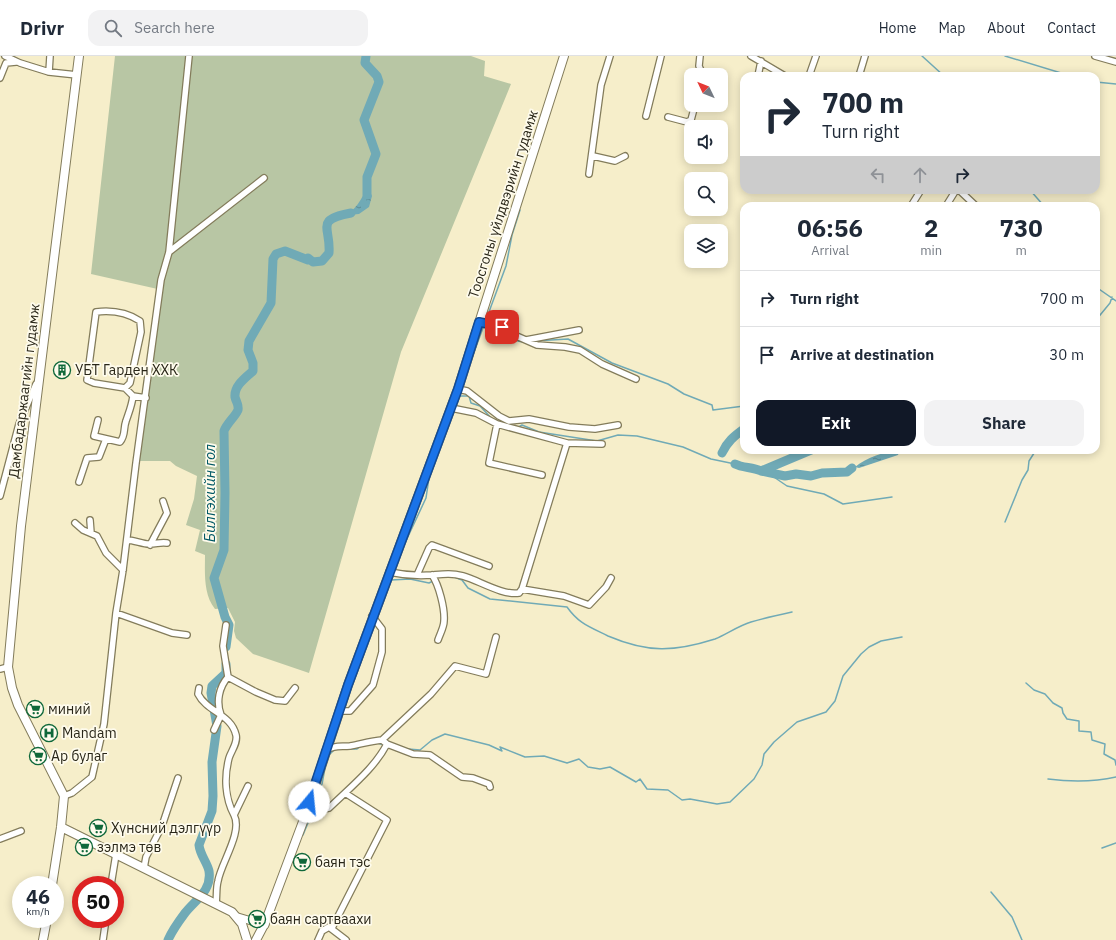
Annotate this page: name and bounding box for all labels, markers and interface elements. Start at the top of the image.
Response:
search box [88,10,368,46]
text: Drivr [20,16,64,40]
icon: search [102,17,124,39]
text: Search here [134,18,215,37]
text: Home [879,19,916,37]
text: Map [938,19,965,37]
text: About [987,19,1025,37]
text: Contact [1047,19,1096,37]
north arrow [684,68,728,112]
map controls [684,68,728,268]
text: 700 m [822,84,904,121]
icon: right [756,88,808,140]
street label: Тоосгоны үйлдвэрийн гудамж [464,107,542,300]
button: sound [684,120,728,164]
text: Turn right [822,120,900,143]
icon: left [867,164,889,186]
icon: ahead [909,164,931,186]
icon: right [951,164,973,186]
button: search [684,172,728,216]
text: 06:56 [797,212,863,244]
text: 2 [924,212,938,244]
text: 730 [999,212,1043,244]
button: layers [684,224,728,268]
text: Arrival [811,242,849,259]
text: min [920,242,942,259]
text: m [1015,242,1027,259]
icon: right [756,288,778,310]
text: Turn right [790,289,859,308]
text: 700 m [1040,289,1084,308]
street label: Дамбадаржаагийн гудамж [4,302,44,479]
pin [485,310,519,344]
icon: arrive [491,316,513,338]
icon: arrive [756,344,778,366]
text: Arrive at destination [790,345,934,364]
text: 30 m [1049,345,1084,364]
building icon: УБТ Гарден ХХК [52,360,72,380]
place label: УБТ Гарден ХХК [75,361,178,379]
button: Exit [756,400,916,446]
button: Share [924,400,1084,446]
water label: Билгэхийн гол [200,444,219,542]
supermarket icon: миний [25,699,45,719]
place label: миний [48,700,91,718]
hospital icon: Mandam [39,723,59,743]
place label: Mandam [62,724,117,742]
supermarket icon: Ар булаг [28,746,48,766]
place label: Ар булаг [51,747,107,765]
position arrow [288,781,330,823]
supermarket icon: Хүнсний дэлгүүр [88,818,108,838]
place label: Хүнсний дэлгүүр [111,819,221,837]
supermarket icon: зэлмэ төв [74,837,94,857]
place label: зэлмэ төв [97,838,161,856]
supermarket icon: баян тэс [292,852,312,872]
place label: баян тэс [315,853,370,871]
speed limit sign: 50 [72,876,124,928]
text: 46 [26,883,50,910]
text: km/h [26,905,50,918]
supermarket icon: баян сартваахи [247,909,267,929]
place label: баян сартваахи [270,910,372,928]

